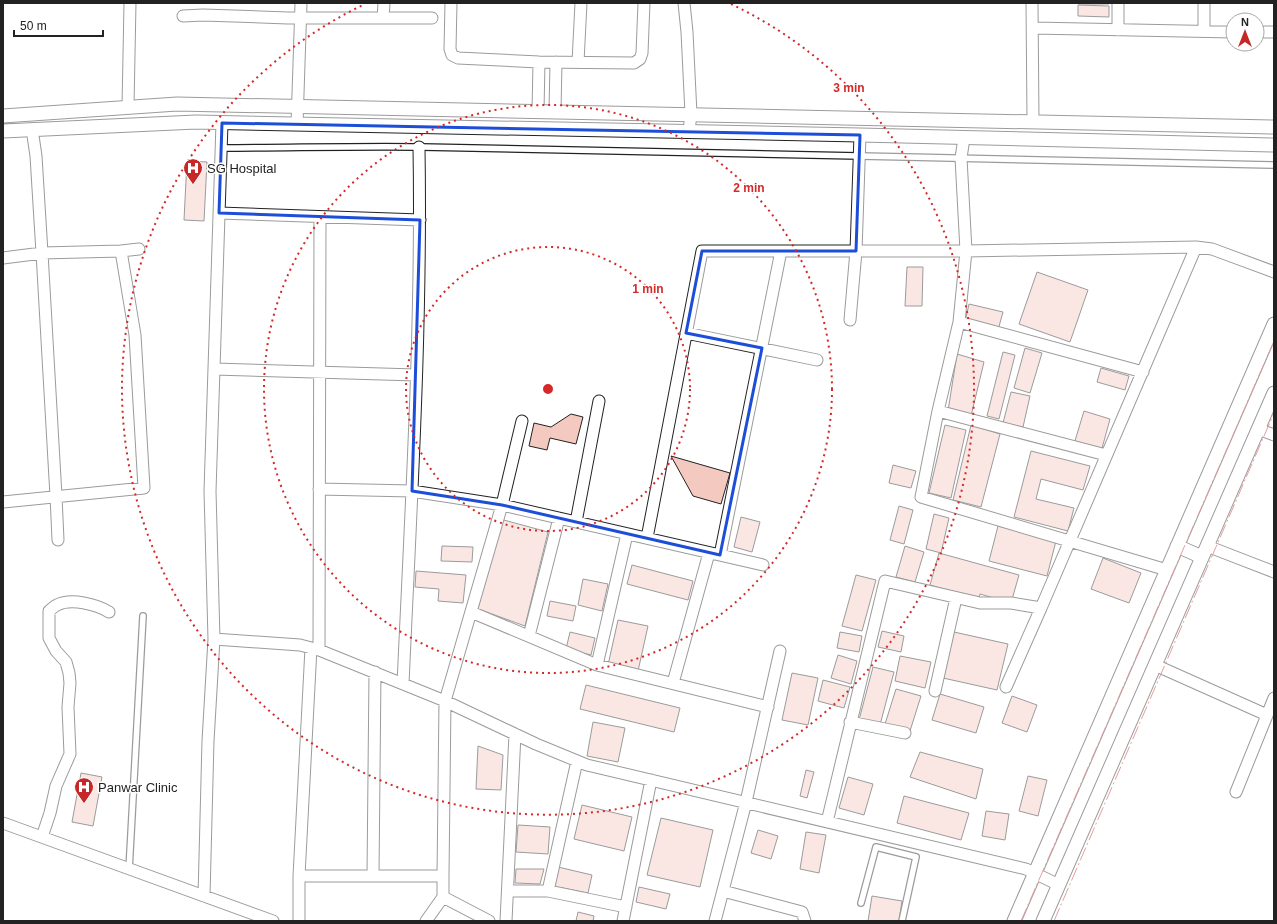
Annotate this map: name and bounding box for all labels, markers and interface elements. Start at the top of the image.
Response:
scale bar [14,12,103,38]
north arrow [1225,12,1265,52]
text: N [1241,16,1249,28]
text: 50 m [20,19,47,33]
text: 3 min [833,81,865,95]
hospital icon: SG Hospital [182,157,204,185]
place label: SG Hospital [207,161,276,176]
text: 2 min [733,181,765,195]
text: 1 min [632,282,664,296]
centre of rings [541,382,555,396]
hospital icon: Panwar Clinic [73,776,95,804]
place label: Panwar Clinic [98,780,178,795]

